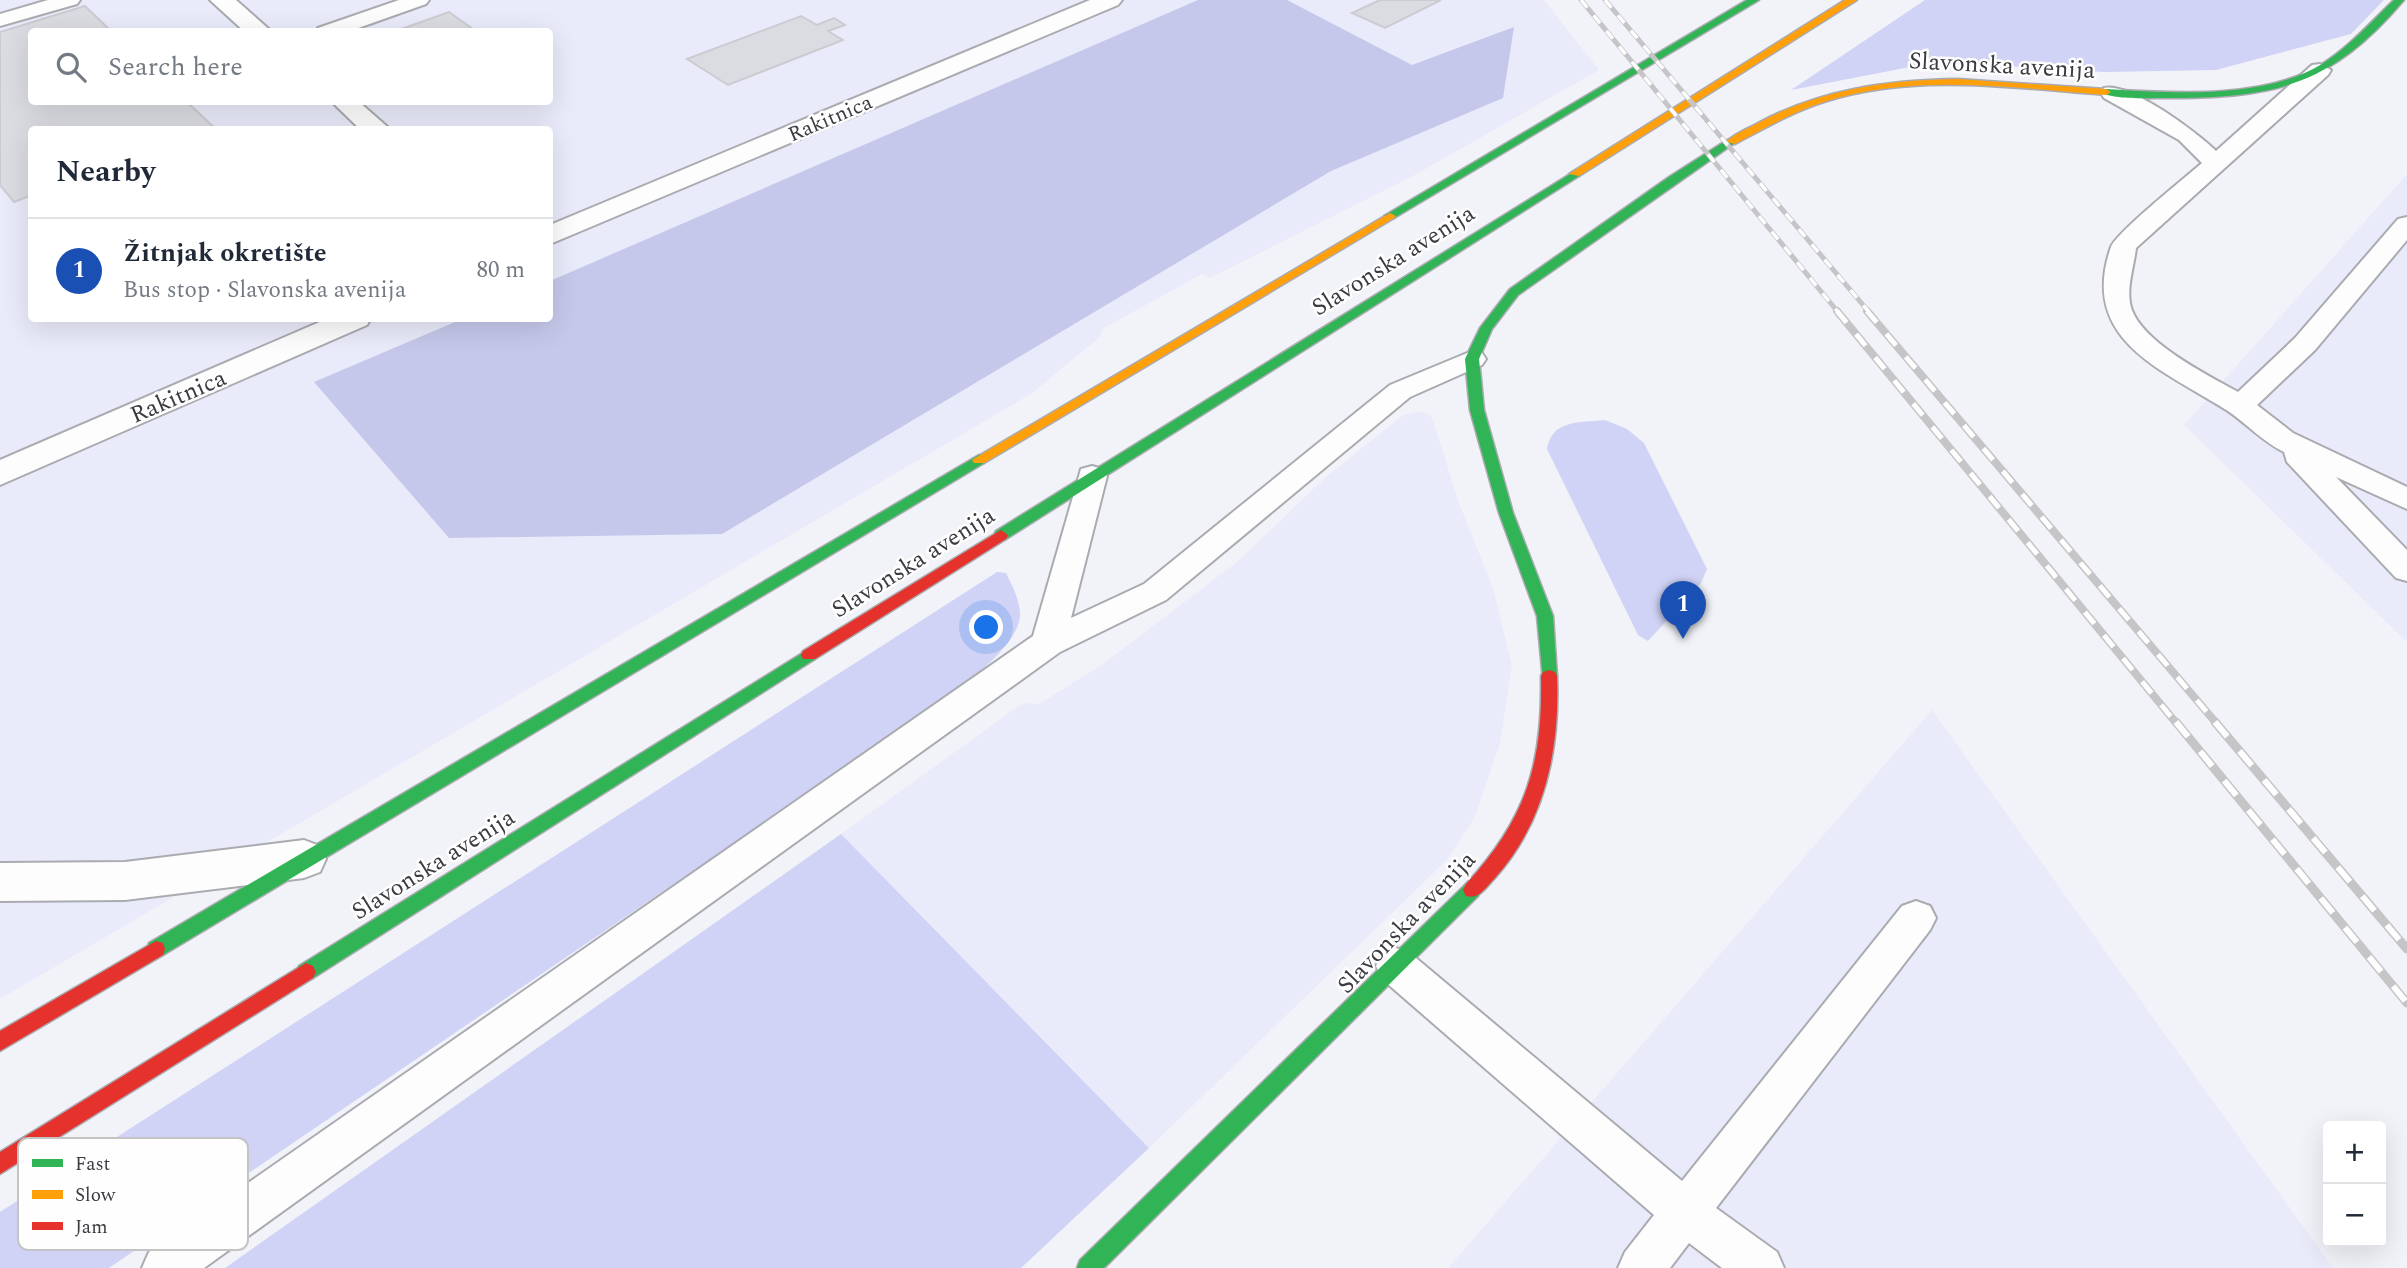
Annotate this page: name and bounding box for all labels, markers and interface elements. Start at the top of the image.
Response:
search box [28,28,553,105]
street label: Slavonska avenija [1908,43,2096,89]
text: Search here [108,47,243,87]
icon: search [52,48,90,86]
street label: Rakitnica [783,87,878,151]
text: Nearby [56,149,155,195]
street label: Slavonska avenija [1305,196,1482,326]
text: Žitnjak okretište [123,233,327,273]
text: 1 [73,253,85,288]
text: 80 m [476,253,525,288]
text: Bus stop · Slavonska avenija [123,273,406,308]
street label: Rakitnica [125,360,232,433]
street label: Slavonska avenija [825,498,1002,628]
pin: 1 [1660,581,1706,639]
your location [969,610,1003,644]
street label: Slavonska avenija [345,800,522,930]
street label: Slavonska avenija [1329,843,1485,1002]
map controls [2323,1121,2386,1247]
button: + [2323,1121,2386,1184]
legend [18,1138,248,1250]
text: Fast [75,1150,111,1179]
text: Slow [75,1181,116,1210]
button: − [2323,1184,2386,1247]
text: Jam [75,1213,107,1242]

